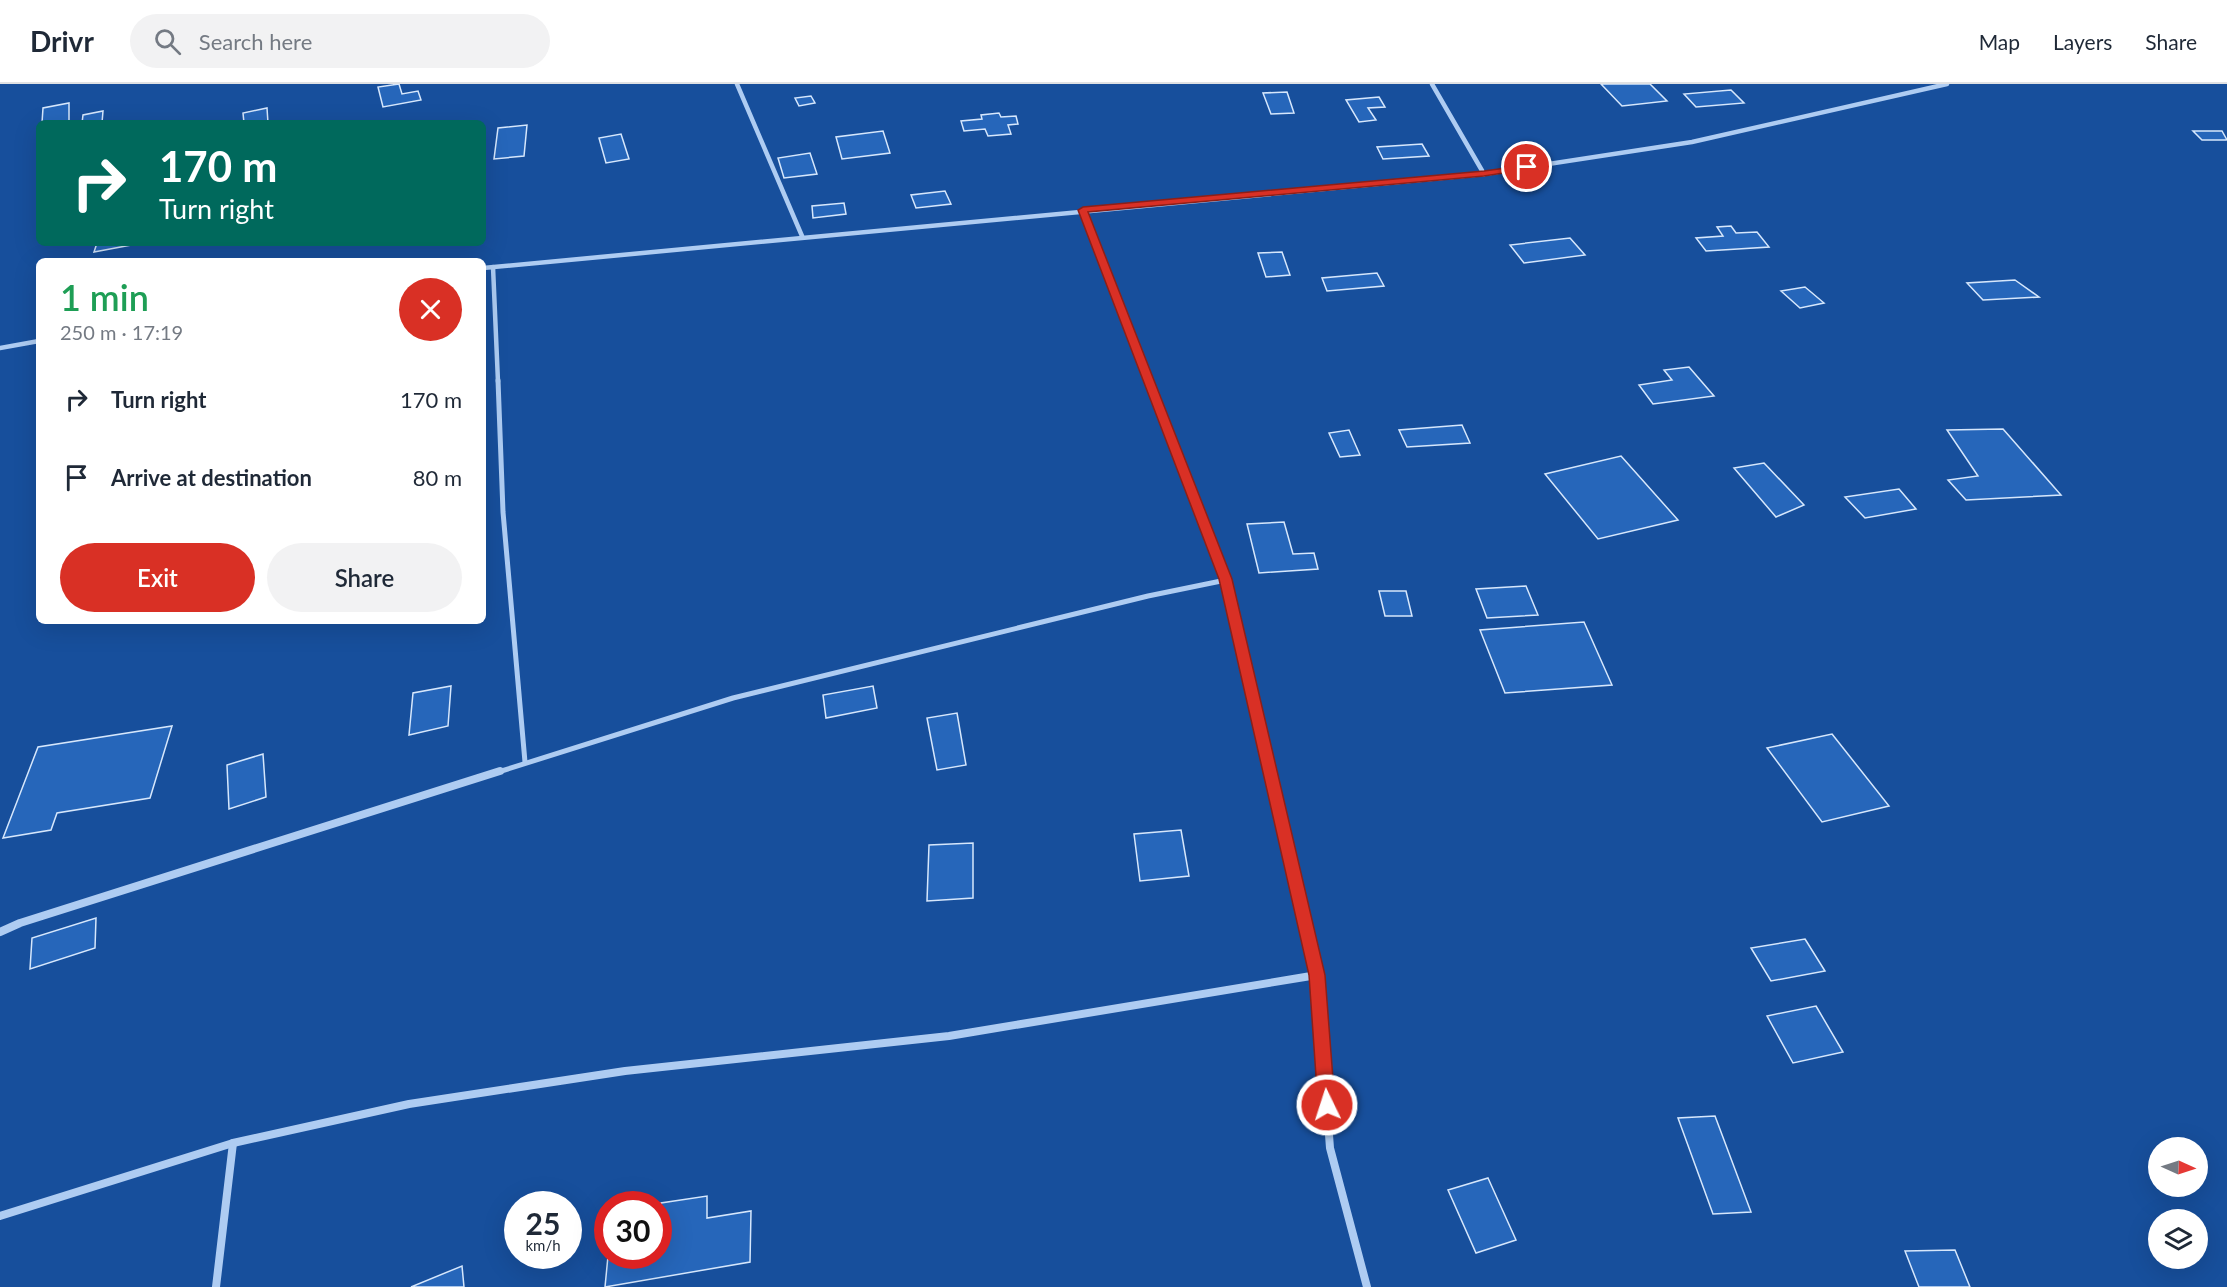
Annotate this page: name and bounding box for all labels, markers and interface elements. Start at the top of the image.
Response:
search box [130,14,550,68]
text: Drivr [30,24,94,58]
icon: search [151,25,184,58]
text: Search here [199,28,312,55]
text: Map [1979,29,2020,54]
text: Layers [2053,29,2112,54]
text: Share [2145,29,2197,54]
text: 170 m [159,141,277,191]
pin [1501,141,1552,192]
icon: right [60,144,138,222]
icon: arrive [1510,150,1543,183]
text: Turn right [159,192,274,225]
text: 1 min [60,275,149,319]
button: close [399,278,462,341]
text: 250 m · 17:19 [60,320,183,344]
icon: right [60,383,93,416]
text: Turn right [111,386,206,413]
text: 170 m [400,386,462,413]
icon: arrive [60,461,93,494]
text: Arrive at destination [111,464,312,491]
text: 80 m [413,464,462,491]
button: Exit [60,543,255,612]
button: Share [267,543,462,612]
position arrow [1295,1073,1359,1137]
north arrow [2148,1137,2208,1197]
map controls [2148,1137,2208,1269]
speed limit sign: 30 [594,1191,672,1269]
text: 25 [526,1205,560,1241]
button: layers [2148,1209,2208,1269]
text: km/h [525,1236,561,1254]

